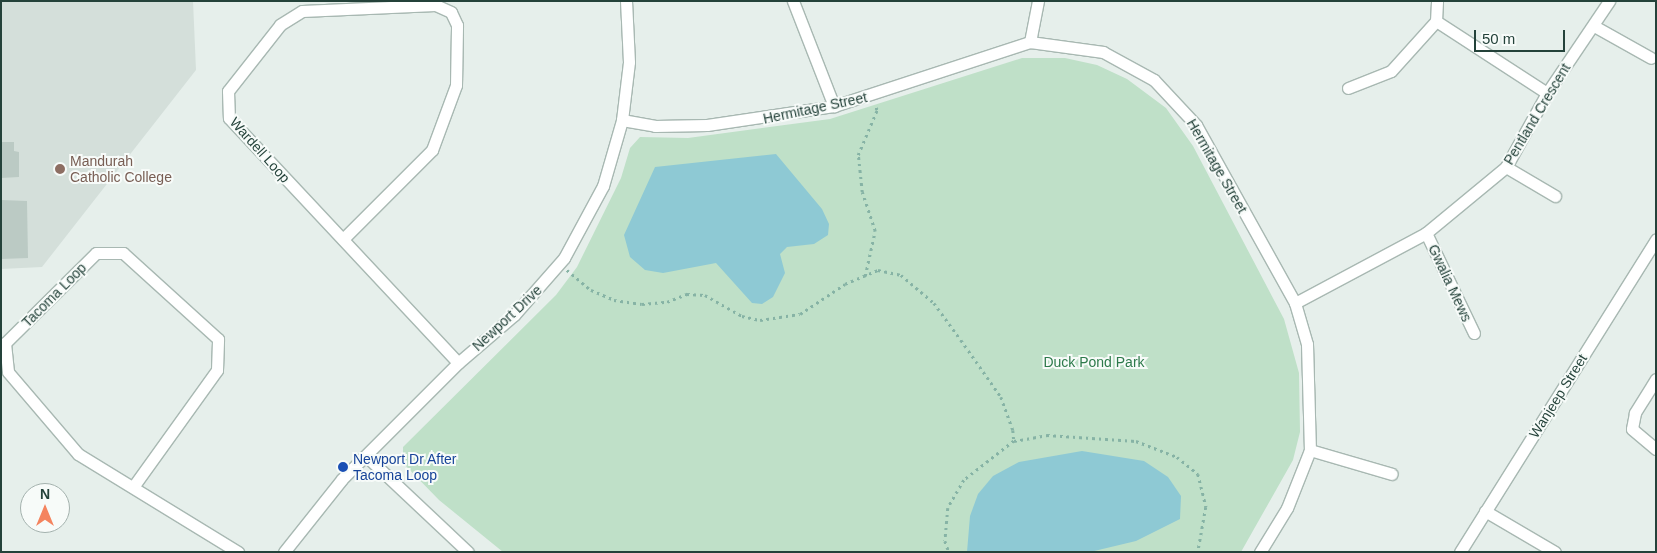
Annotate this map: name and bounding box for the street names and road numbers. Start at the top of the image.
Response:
street label: Pentland Crescent [1500,60,1574,168]
street label: Hermitage Street [761,89,869,127]
street label: Wardell Loop [226,114,294,186]
street label: Hermitage Street [1183,116,1251,216]
street label: Gwalia Mews [1425,242,1475,324]
street label: Tacoma Loop [18,259,90,331]
street label: Newport Drive [469,282,545,354]
street label: Wanjeep Street [1525,351,1591,441]

